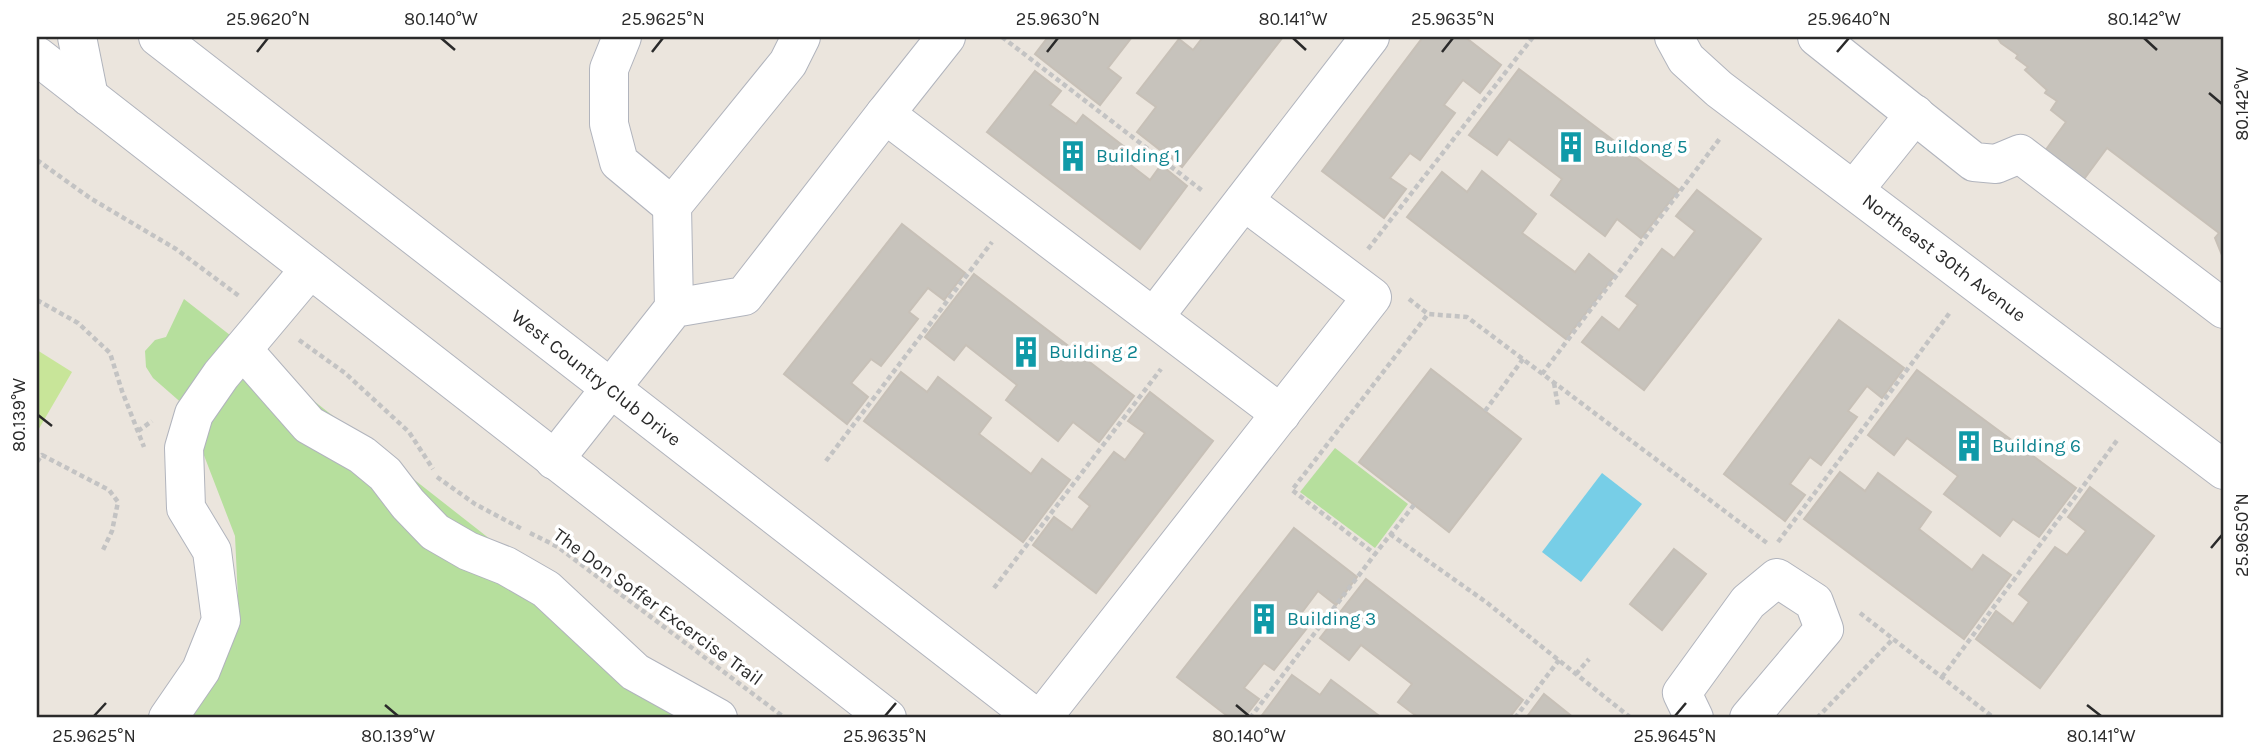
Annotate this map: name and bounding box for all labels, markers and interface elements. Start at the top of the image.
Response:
text: 25.9620°N [226,8,310,30]
text: 80.140°W [404,8,478,30]
text: 25.9625°N [621,8,705,30]
text: 25.9630°N [1016,8,1100,30]
text: 80.141°W [1258,8,1328,30]
text: 25.9635°N [1411,8,1495,30]
text: 25.9640°N [1807,8,1891,30]
text: 80.142°W [2107,8,2181,30]
text: 80.142°W [2231,67,2253,141]
building icon: Buildong 5 [1554,130,1588,164]
place label: Buildong 5 [1594,136,1687,158]
building icon: Building 1 [1056,139,1090,173]
place label: Building 1 [1096,145,1180,167]
street label: Northeast 30th Avenue [1858,189,2030,327]
street label: West Country Club Drive [507,305,685,451]
building icon: Building 2 [1009,335,1043,369]
place label: Building 2 [1049,341,1138,363]
text: 80.139°W [8,378,30,452]
building icon: Building 6 [1952,429,1986,463]
place label: Building 6 [1992,435,2081,457]
text: 25.9650°N [2231,493,2253,577]
street label: The Don Soffer Excercise Trail [549,524,767,690]
building icon: Building 3 [1247,602,1281,636]
place label: Building 3 [1287,608,1376,630]
text: 25.9625°N [52,725,136,747]
text: 80.139°W [361,725,435,747]
text: 25.9635°N [843,725,927,747]
text: 80.140°W [1212,725,1286,747]
text: 25.9645°N [1633,725,1717,747]
text: 80.141°W [2066,725,2136,747]

